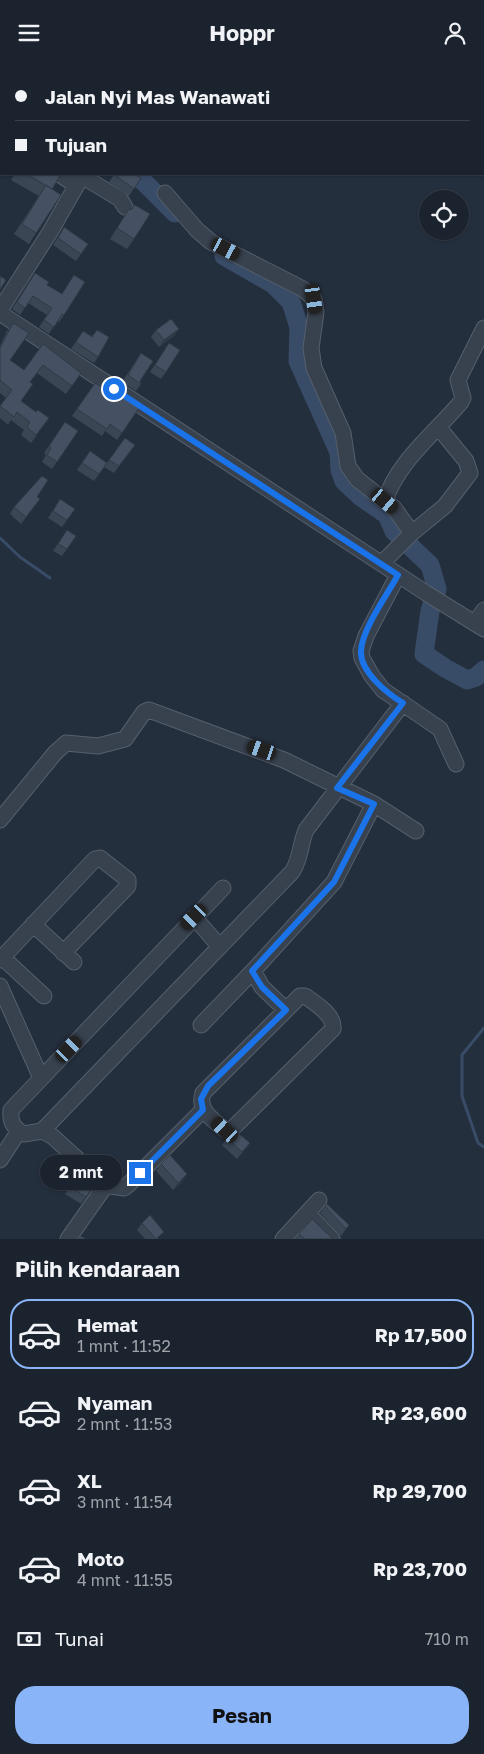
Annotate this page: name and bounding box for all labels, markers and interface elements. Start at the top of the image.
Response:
icon: menu [15,19,43,47]
text: Hoppr [209,19,275,46]
icon: person [441,19,469,47]
text: Jalan Nyi Mas Wanawati [45,85,270,108]
text: Tujuan [45,133,107,156]
map controls [419,190,469,240]
button: locate [419,190,469,240]
car [209,236,242,262]
car [304,283,323,315]
route start [103,378,125,400]
car [368,486,401,516]
car [245,738,278,762]
car [178,901,209,933]
car [53,1033,84,1065]
car [208,1114,241,1146]
callout: 2 mnt [40,1155,122,1191]
text: 2 mnt [59,1162,103,1182]
route end [129,1162,151,1184]
text: Pilih kendaraan [15,1255,180,1282]
icon: car [17,1312,62,1357]
text: Hemat [77,1313,138,1336]
text: Rp 17,500 [375,1323,467,1346]
text: 1 mnt · 11:52 [77,1336,171,1356]
icon: car [17,1390,62,1435]
text: Nyaman [77,1391,152,1414]
text: Rp 23,600 [371,1401,467,1424]
text: 2 mnt · 11:53 [77,1414,172,1434]
icon: car [17,1468,62,1513]
text: XL [77,1469,102,1492]
text: Rp 29,700 [373,1479,467,1502]
text: 3 mnt · 11:54 [77,1492,173,1512]
icon: car [17,1546,62,1591]
text: Moto [77,1547,124,1570]
text: Rp 23,700 [373,1557,467,1580]
text: 4 mnt · 11:55 [77,1570,173,1590]
icon: cash [15,1625,43,1653]
text: Tunai [55,1627,104,1650]
text: 710 m [425,1629,469,1649]
button: Pesan [15,1686,469,1744]

